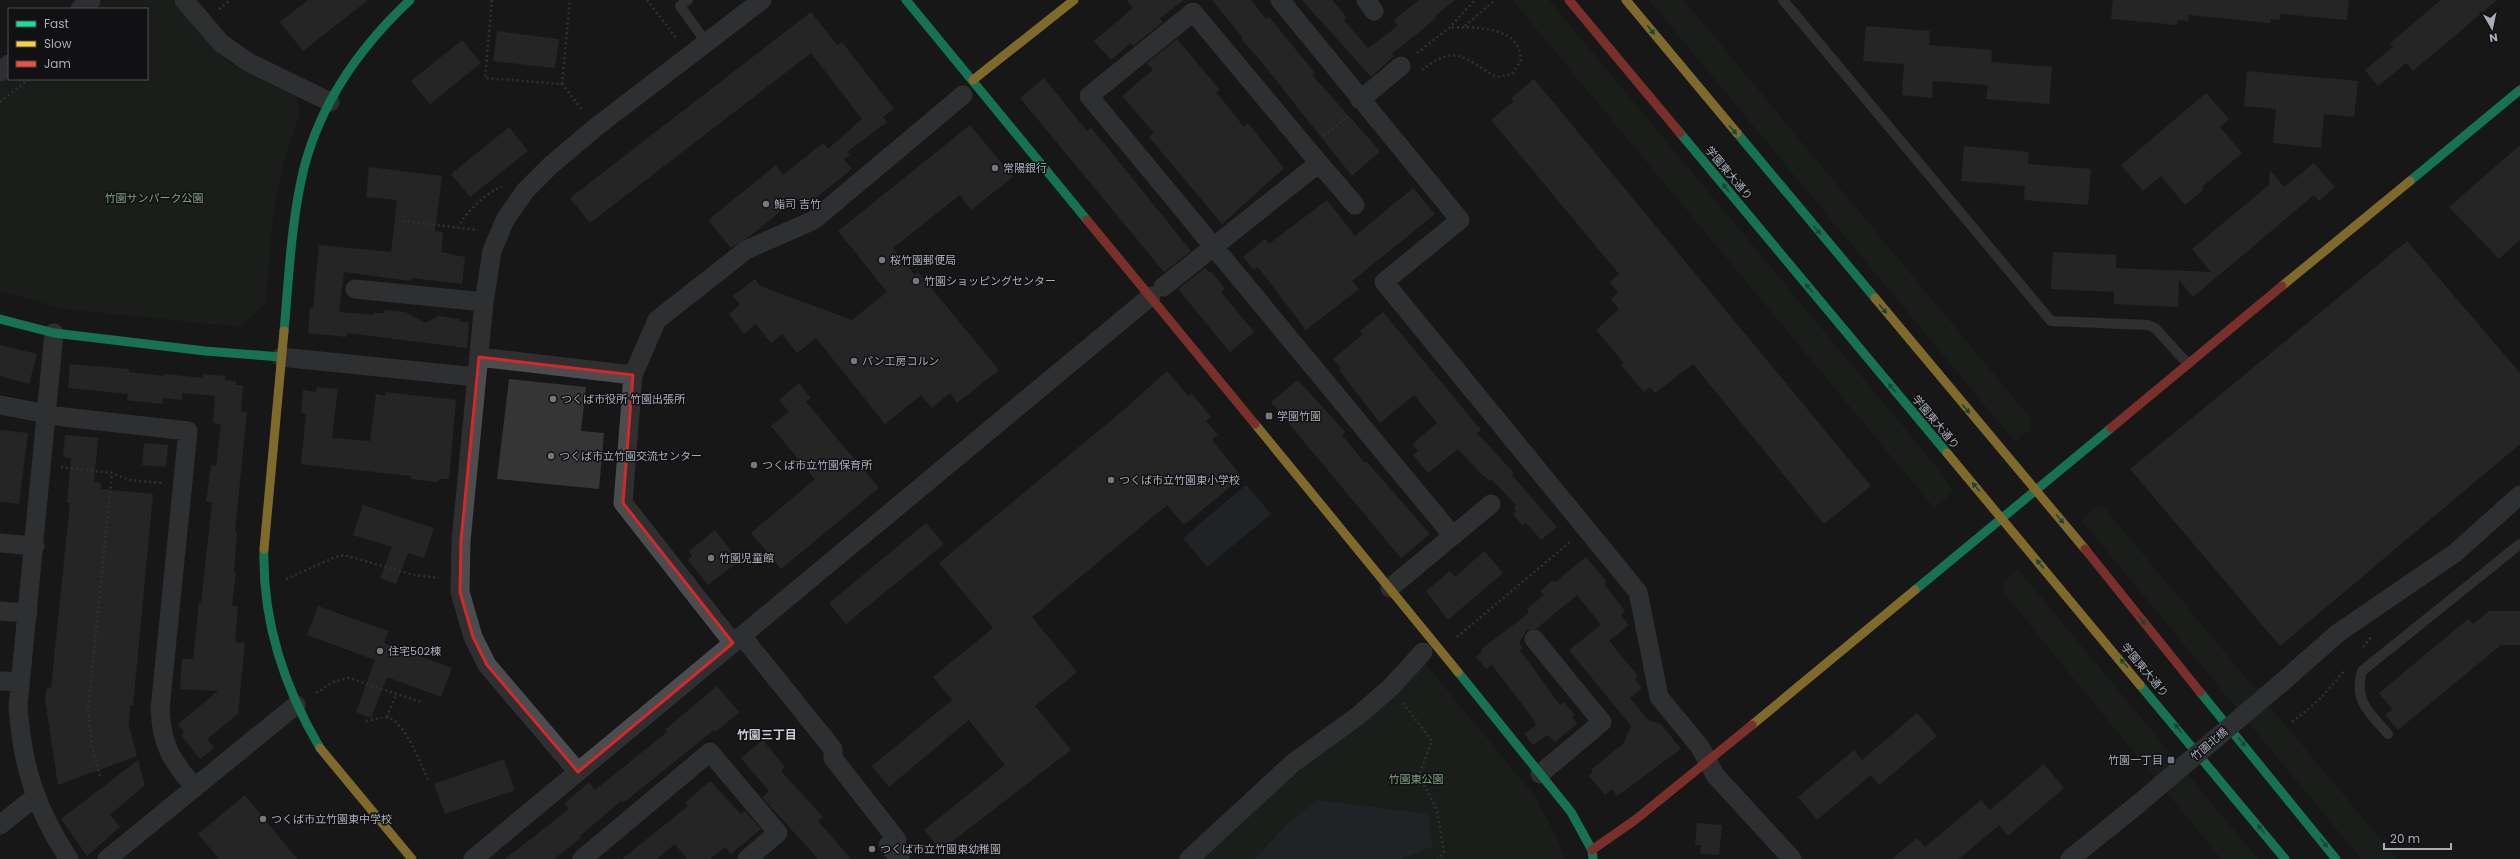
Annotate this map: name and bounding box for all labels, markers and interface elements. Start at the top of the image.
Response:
legend [8,8,148,80]
north arrow [2472,8,2512,48]
text: Fast [44,15,69,32]
one-way arrow [1646,25,1655,36]
text: N [2488,29,2499,46]
text: Slow [44,35,72,52]
text: Jam [44,55,71,72]
one-way arrow [1729,125,1738,136]
street label: 学園東大通り [1702,143,1756,203]
place label: 常陽銀行 [1003,160,1047,176]
marker: 常陽銀行 [990,163,1000,173]
one-way arrow [1721,183,1730,193]
park label: 竹園サンパーク公園 [105,190,204,206]
place label: 鮨司 吉竹 [774,196,821,212]
marker: 鮨司 吉竹 [761,199,771,209]
one-way arrow [1812,225,1821,235]
place label: 桜竹園郵便局 [890,252,956,268]
marker: 桜竹園郵便局 [877,255,887,265]
place label: 竹園ショッピングセンター [924,273,1056,289]
marker: 竹園ショッピングセンター [911,276,921,286]
one-way arrow [1805,282,1814,293]
one-way arrow [1879,304,1888,314]
place label: パン工房コルン [862,353,939,369]
marker: パン工房コルン [849,356,859,366]
one-way arrow [1888,382,1897,393]
place label: つくば市役所 竹園出張所 [561,391,686,407]
street label: 学園東大通り [1909,392,1963,452]
marker: つくば市役所 竹園出張所 [548,394,558,404]
one-way arrow [1962,403,1971,414]
place label: 学園竹園 [1277,408,1321,424]
marker: 学園竹園 [1264,411,1274,421]
place label: つくば市立竹園交流センター [559,448,702,464]
marker: つくば市立竹園交流センター [546,451,556,461]
place label: つくば市立竹園保育所 [762,457,873,473]
marker: つくば市立竹園保育所 [749,460,759,470]
place label: つくば市立竹園東小学校 [1119,472,1240,488]
marker: つくば市立竹園東小学校 [1106,475,1116,485]
one-way arrow [1971,482,1980,493]
one-way arrow [2055,514,2064,525]
place label: 竹園児童館 [719,550,774,566]
marker: 竹園児童館 [706,553,716,563]
one-way arrow [2035,559,2044,569]
one-way arrow [2138,614,2146,625]
street label: 学園東大通り [2118,640,2172,700]
place label: 住宅502棟 [388,643,441,659]
marker: 住宅502棟 [375,646,385,656]
one-way arrow [2119,658,2128,669]
one-way arrow [2174,723,2182,734]
street label: 竹園北橋 [2187,724,2231,764]
district label: 竹園三丁目 [737,726,797,743]
one-way arrow [2237,737,2246,748]
place label: 竹園一丁目 [2108,752,2163,768]
marker: 竹園一丁目 [2166,755,2176,765]
park label: 竹園東公園 [1389,771,1444,787]
place label: つくば市立竹園東中学校 [271,811,392,827]
marker: つくば市立竹園東中学校 [258,814,268,824]
one-way arrow [2256,823,2265,834]
scale bar [2384,825,2451,851]
text: 20 m [2390,830,2420,847]
one-way arrow [2319,838,2328,849]
place label: つくば市立竹園東幼稚園 [880,841,1001,857]
marker: つくば市立竹園東幼稚園 [867,844,877,854]

